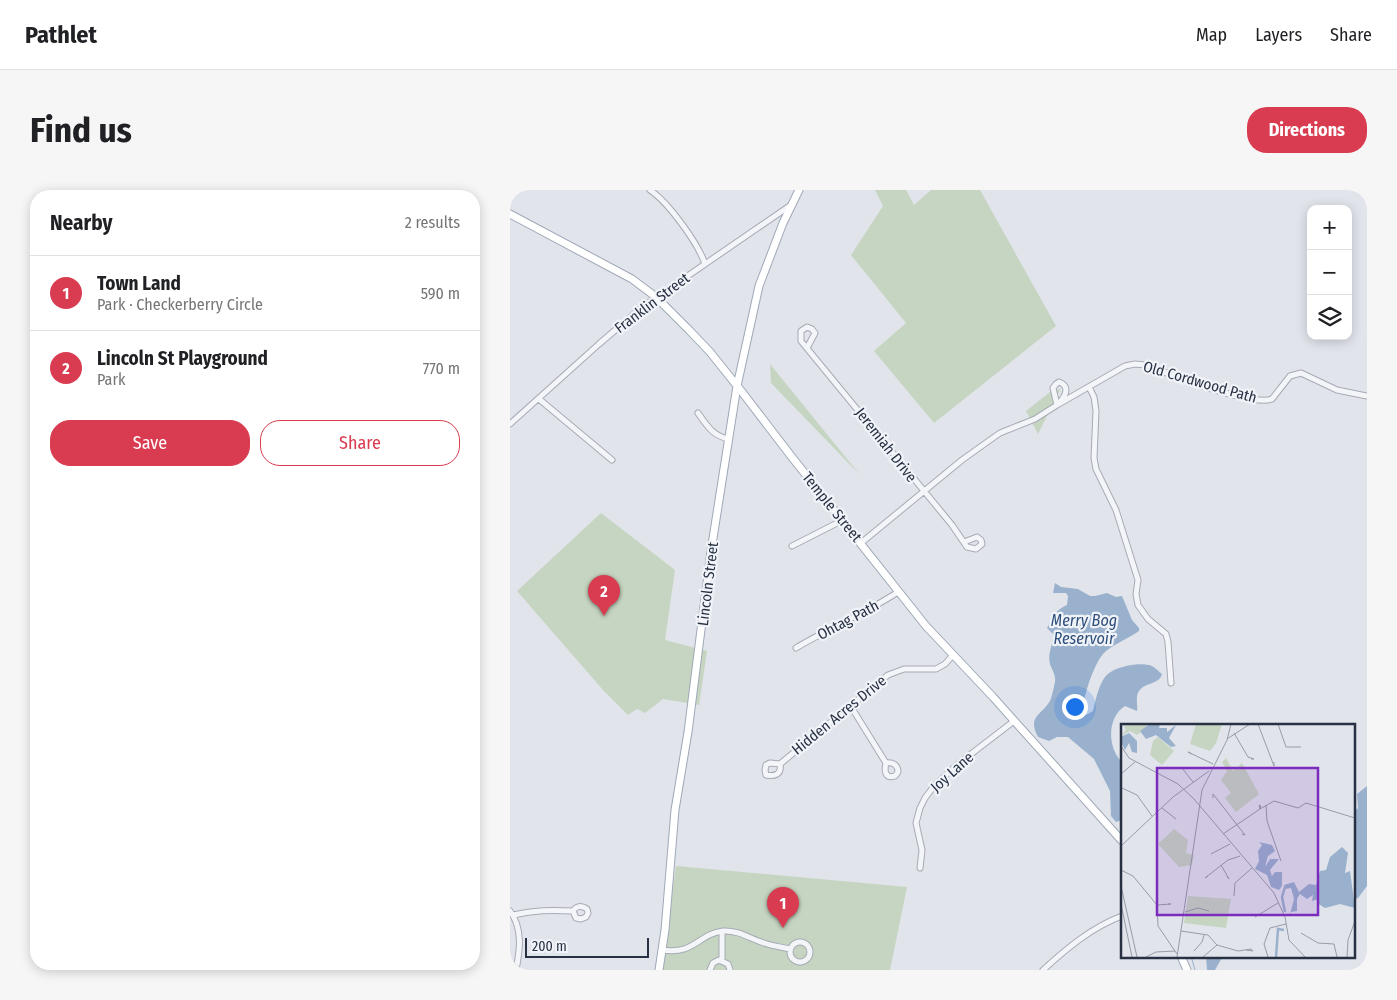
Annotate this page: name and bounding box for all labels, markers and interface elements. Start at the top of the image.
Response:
text: Pathlet [25,21,97,49]
text: Map [1196,24,1227,46]
text: Layers [1255,24,1302,46]
text: Share [1330,24,1372,46]
button: Directions [1247,107,1367,153]
text: Find us [30,109,132,151]
map controls [1307,205,1352,340]
button: + [1307,205,1352,250]
text: Nearby [50,210,112,236]
text: 2 results [405,213,460,232]
button: − [1307,250,1352,295]
street label: Franklin Street [611,269,693,337]
text: Town Land [97,272,181,295]
text: 1 [63,284,69,303]
text: 590 m [421,284,460,303]
text: Park · Checkerberry Circle [97,295,263,314]
button: layers [1307,295,1352,340]
text: Lincoln St Playground [97,347,268,370]
street label: Old Cordwood Path [1141,357,1259,407]
text: 2 [62,359,70,378]
text: 770 m [423,359,460,378]
text: Park [97,370,125,389]
street label: Jeremiah Drive [851,404,921,486]
button: Save [50,420,250,466]
button: Share [260,420,460,466]
street label: Temple Street [798,468,866,546]
street label: Lincoln Street [694,541,722,627]
pin: 2 [588,575,620,616]
street label: Ohtag Path [814,596,882,644]
water label: Merry Bog Reservoir [1051,611,1117,648]
street label: Hidden Acres Drive [788,672,890,758]
your location [1062,694,1088,720]
inset map [1121,724,1354,958]
street label: Joy Lane [927,748,977,796]
pin: 1 [767,887,799,928]
scale bar [525,935,649,958]
text: 200 m [532,938,567,955]

